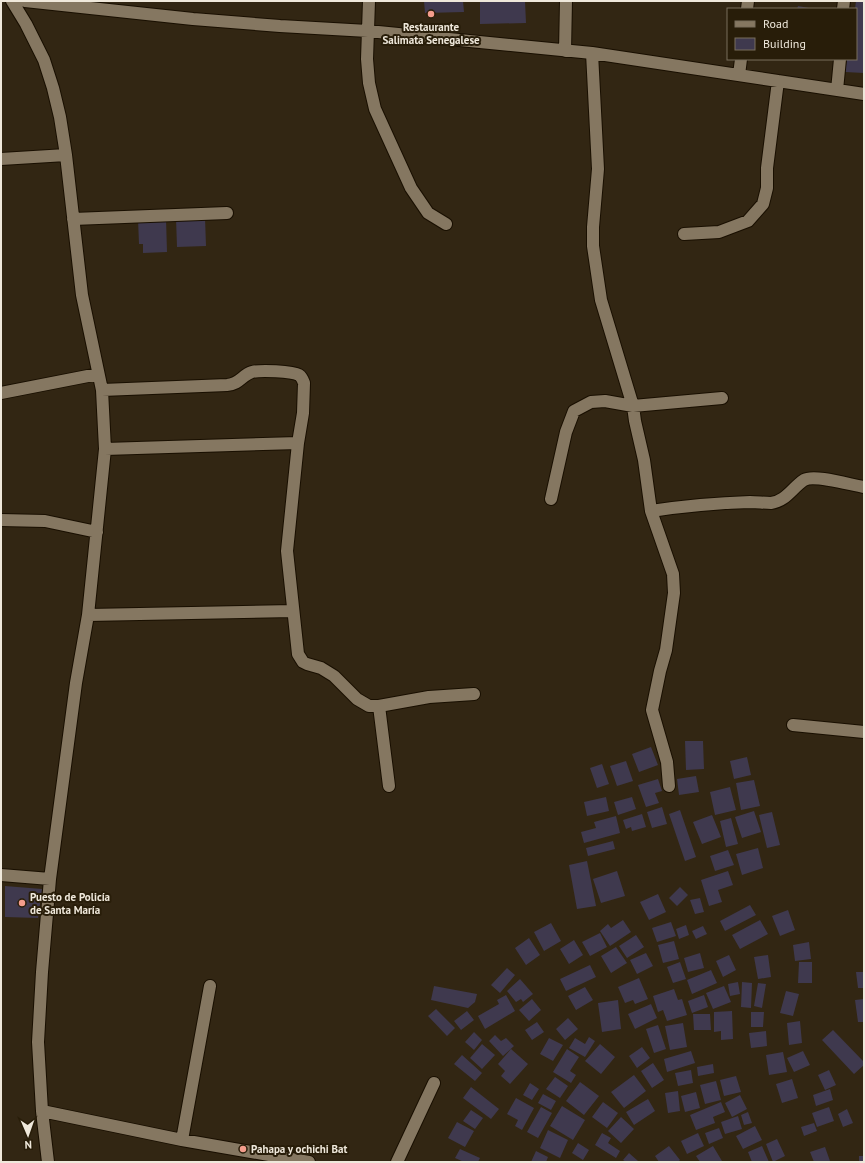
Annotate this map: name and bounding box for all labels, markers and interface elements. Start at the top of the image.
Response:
legend [727,8,857,60]
marker: Restaurante Salimata Senegalese [426,9,436,19]
text: Road [763,16,788,31]
place label: Restaurante Salimata Senegalese [382,20,480,47]
text: Building [763,36,806,51]
place label: Puesto de Policía de Santa María [30,890,110,917]
marker: Puesto de Policía de Santa María [17,898,27,908]
north arrow [8,1115,48,1155]
text: N [24,1138,32,1152]
place label: Pahapa y ochichi Bat [251,1142,348,1156]
marker: Pahapa y ochichi Bat [238,1144,248,1154]

